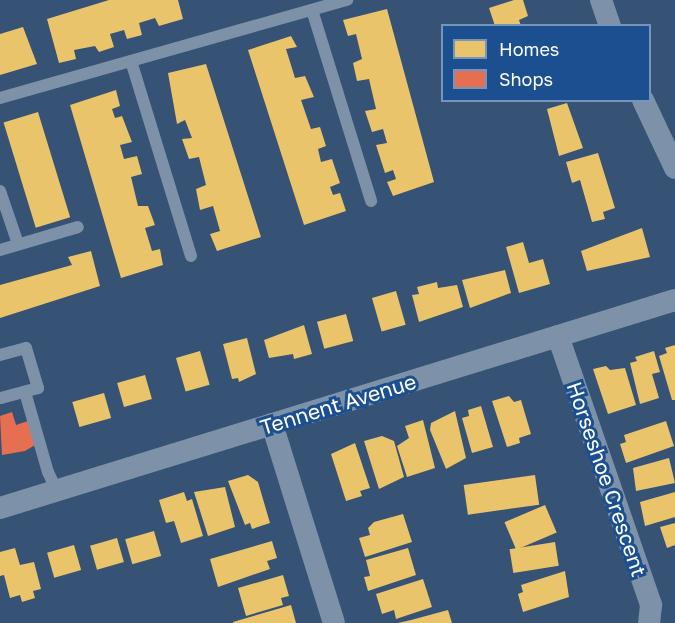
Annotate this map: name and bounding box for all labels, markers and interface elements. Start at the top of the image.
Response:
legend [441,24,651,102]
text: Homes [499,38,559,60]
text: Shops [499,68,553,90]
street label: Tennent Avenue [257,368,419,440]
street label: Horseshoe Crescent [562,378,652,580]

